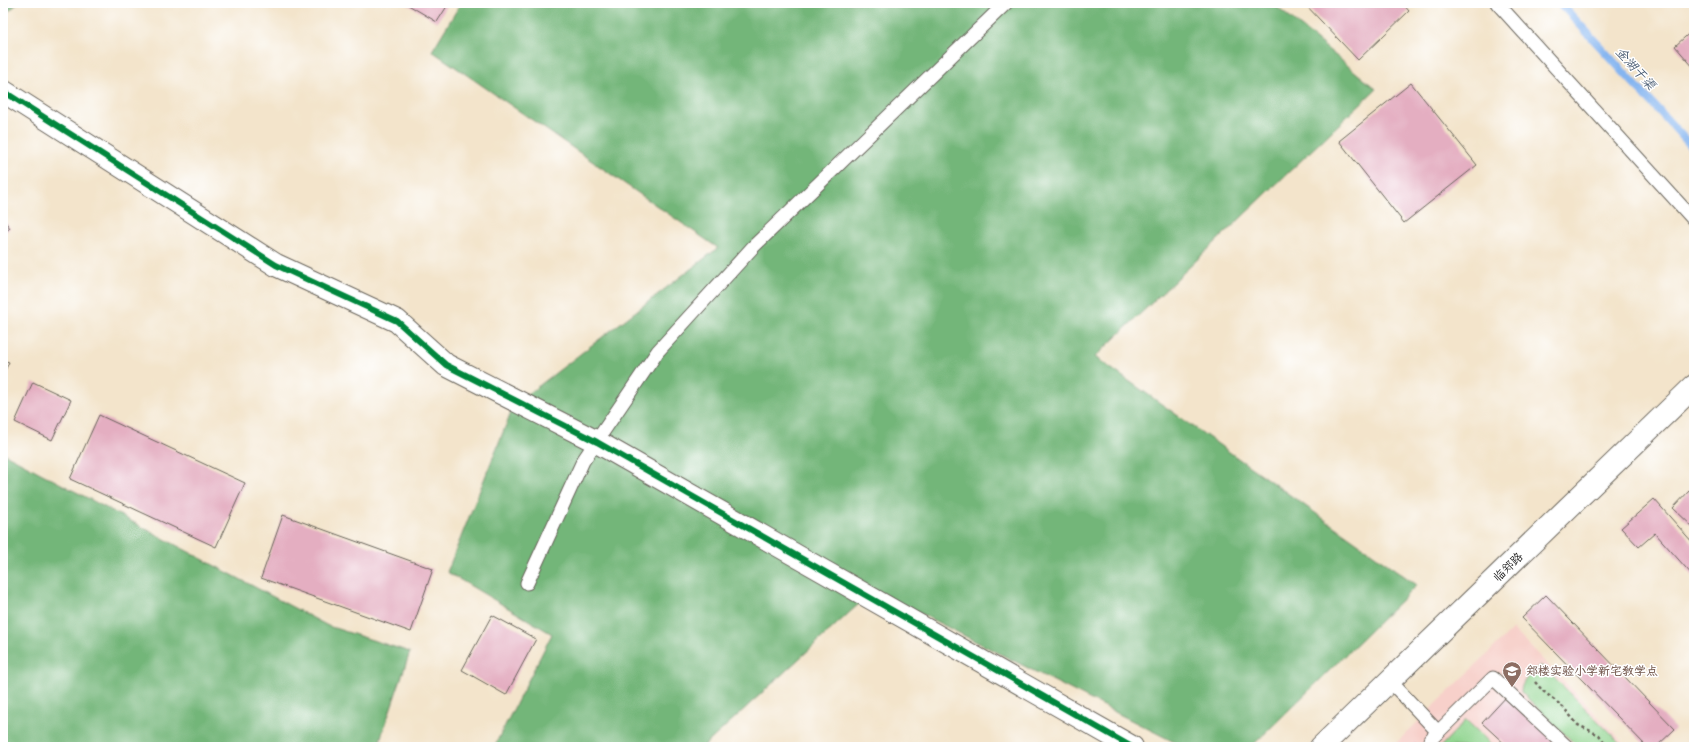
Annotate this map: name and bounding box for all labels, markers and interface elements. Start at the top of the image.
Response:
water label: 金湖干渠 [1612,43,1660,94]
street label: 临郑路 [1489,549,1527,585]
school or university icon: 郑楼实验小学新宅教学点 [1501,660,1523,688]
place label: 郑楼实验小学新宅教学点 [1526,663,1658,679]

